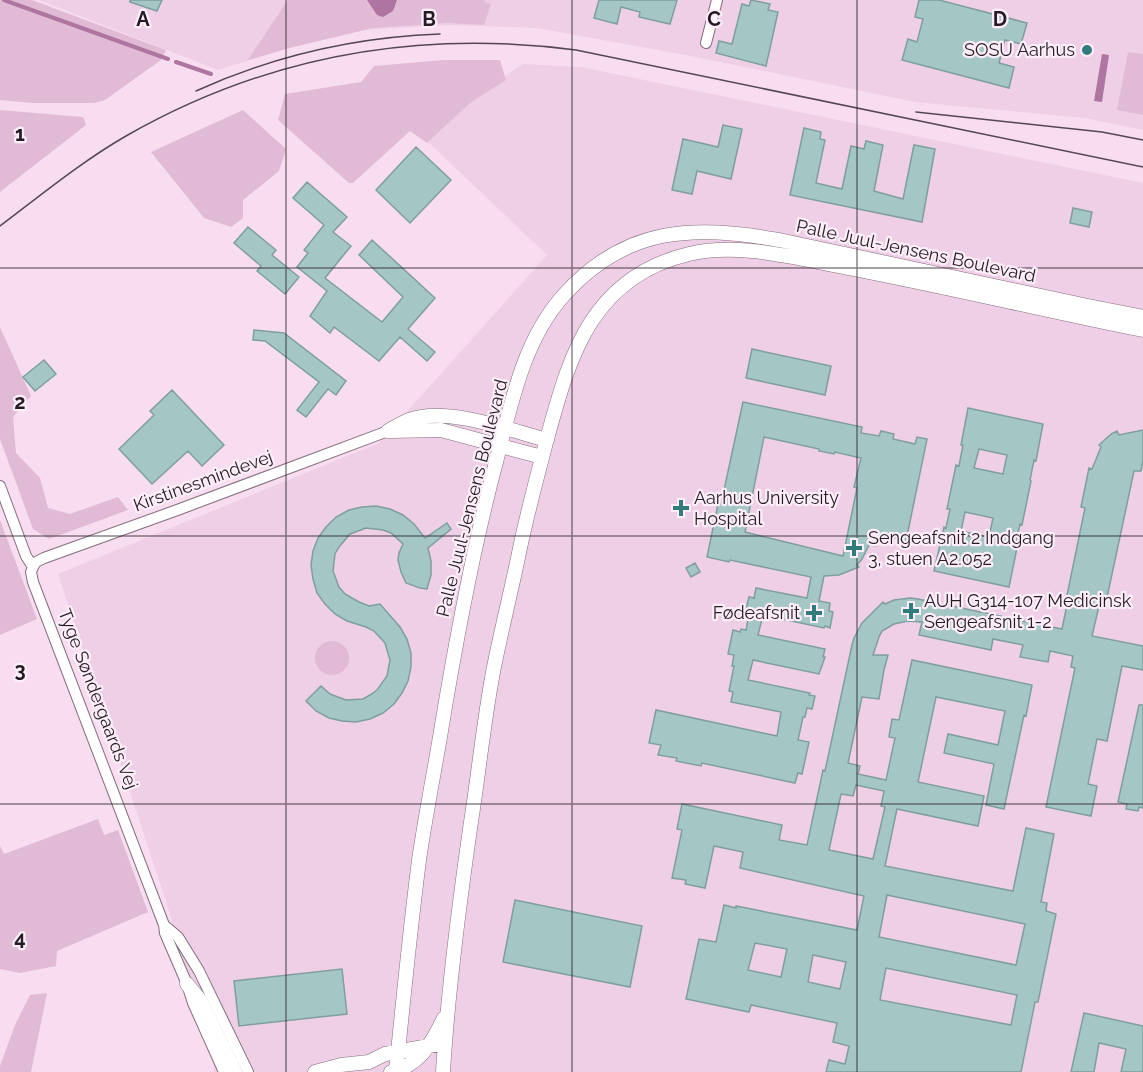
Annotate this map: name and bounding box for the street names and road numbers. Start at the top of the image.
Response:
street label: Palle Juul-Jensens Boulevard [795,215,1038,286]
street label: Palle Juul-Jensens Boulevard [432,377,511,619]
street label: Kirstinesmindevej [130,446,275,515]
street label: Tyge Søndergaards Vej [54,606,143,792]

